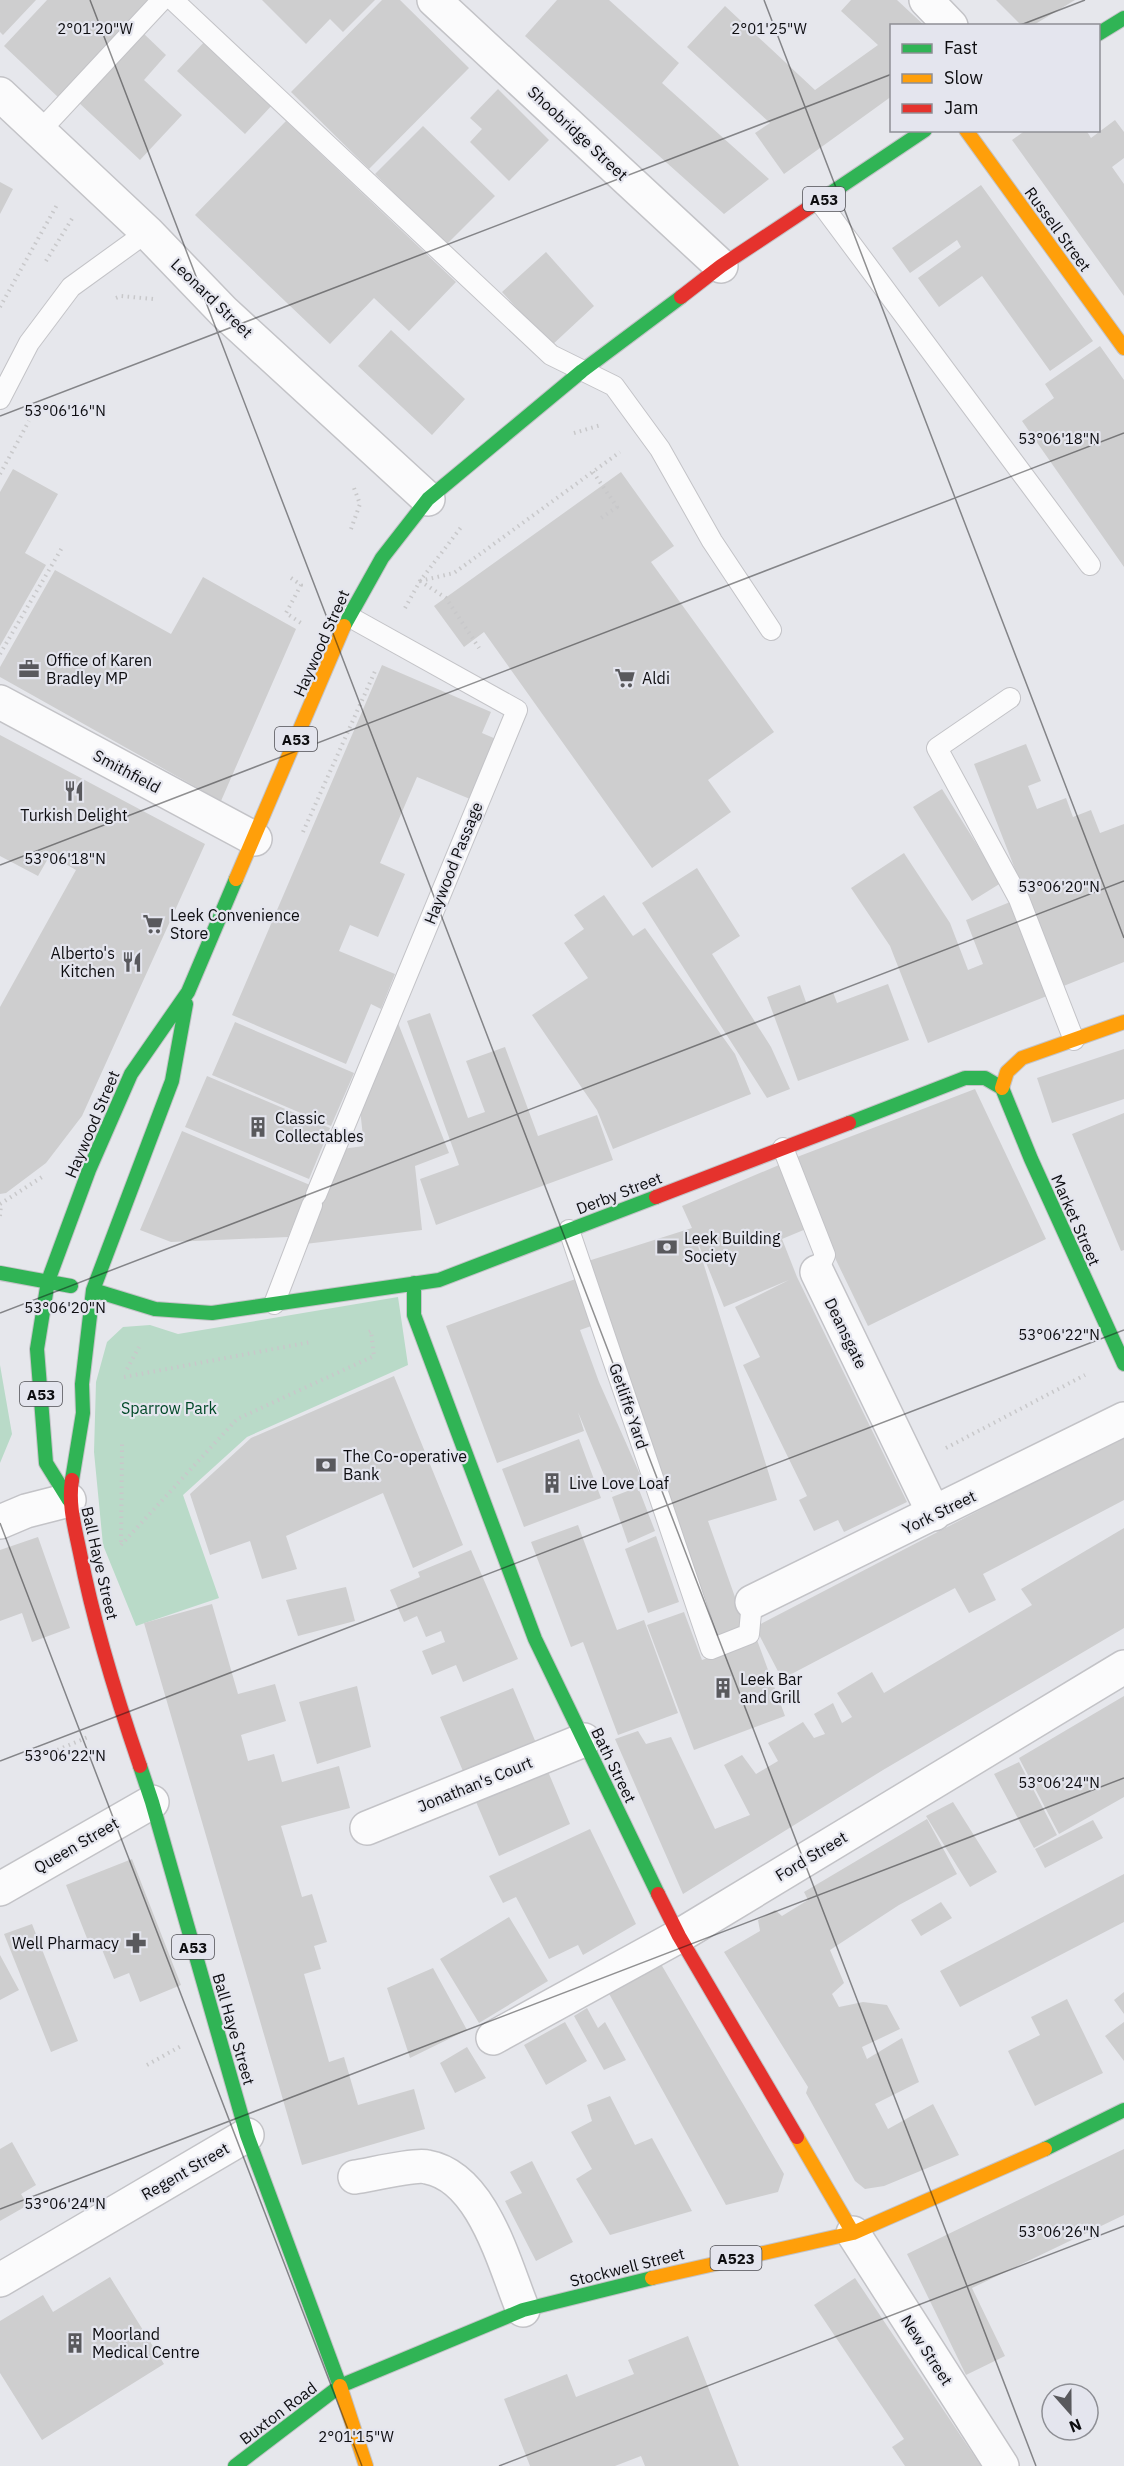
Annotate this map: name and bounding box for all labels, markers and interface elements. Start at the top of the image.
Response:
text: 2°01'20"W [57,19,133,38]
text: 2°01'25"W [731,19,807,38]
legend [890,24,1100,132]
text: Fast [944,36,978,59]
text: Slow [944,66,983,89]
street label: Shoobridge Street [524,82,632,184]
text: Jam [944,96,979,119]
street label: Russell Street [1021,183,1095,275]
road number: A53 [803,187,845,211]
street label: Leonard Street [167,254,257,342]
text: 53°06'16"N [24,401,106,420]
text: 53°06'18"N [1018,429,1100,448]
street label: Haywood Street [289,586,353,700]
place label: Office of Karen Bradley MP [46,650,152,688]
office icon: Office of Karen Bradley MP [17,657,41,681]
supermarket icon: Aldi [613,666,637,690]
place label: Aldi [642,668,670,688]
road number: A53 [275,727,317,751]
street label: Smithfield [90,745,164,797]
restaurant icon: Turkish Delight [62,779,86,803]
street label: Haywood Passage [419,799,487,927]
place label: Turkish Delight [20,805,128,825]
text: 53°06'18"N [24,849,106,868]
text: 53°06'20"N [1018,877,1100,896]
place label: Leek Convenience Store [170,905,300,943]
supermarket icon: Leek Convenience Store [141,912,165,936]
place label: Alberto's Kitchen [51,943,115,981]
restaurant icon: Alberto's Kitchen [120,950,144,974]
street label: Haywood Street [60,1067,124,1181]
place label: Classic Collectables [275,1108,364,1146]
building icon: Classic Collectables [246,1115,270,1139]
street label: Derby Street [573,1167,665,1219]
street label: Market Street [1047,1171,1105,1269]
place label: Leek Building Society [684,1228,781,1266]
bank icon: Leek Building Society [655,1235,679,1259]
street label: Deansgate [820,1294,872,1372]
text: 53°06'20"N [24,1298,106,1317]
text: 53°06'22"N [1018,1325,1100,1344]
street label: Getliffe Yard [605,1361,653,1451]
road number: A53 [20,1382,62,1406]
park label: Sparrow Park [121,1398,218,1418]
place label: The Co-operative Bank [343,1446,467,1484]
bank icon: The Co-operative Bank [314,1453,338,1477]
building icon: Live Love Loaf [540,1471,564,1495]
place label: Live Love Loaf [569,1473,669,1493]
street label: York Street [899,1486,979,1538]
street label: Ball Haye Street [77,1504,123,1622]
place label: Leek Bar and Grill [740,1669,803,1707]
building icon: Leek Bar and Grill [711,1676,735,1700]
street label: Bath Street [587,1724,641,1806]
text: 53°06'22"N [24,1746,106,1765]
street label: Jonathan's Court [415,1752,535,1816]
text: 53°06'24"N [1018,1773,1100,1792]
street label: Queen Street [30,1813,122,1877]
street label: Ford Street [771,1827,851,1885]
pharmacy icon: Well Pharmacy [124,1931,148,1955]
place label: Well Pharmacy [12,1933,119,1953]
road number: A53 [172,1935,214,1959]
street label: Ball Haye Street [208,1971,260,2087]
street label: Regent Street [137,2138,233,2204]
text: 53°06'24"N [24,2194,106,2213]
text: 53°06'26"N [1018,2222,1100,2241]
street label: Stockwell Street [568,2243,686,2291]
road number: A523 [710,2246,762,2270]
street label: New Street [897,2311,957,2389]
place label: Moorland Medical Centre [92,2324,200,2362]
building icon: Moorland Medical Centre [63,2331,87,2355]
street label: Buxton Road [235,2377,321,2449]
north arrow [1040,2382,1100,2442]
text: N [1066,2415,1084,2437]
text: 2°01'15"W [318,2427,394,2446]

